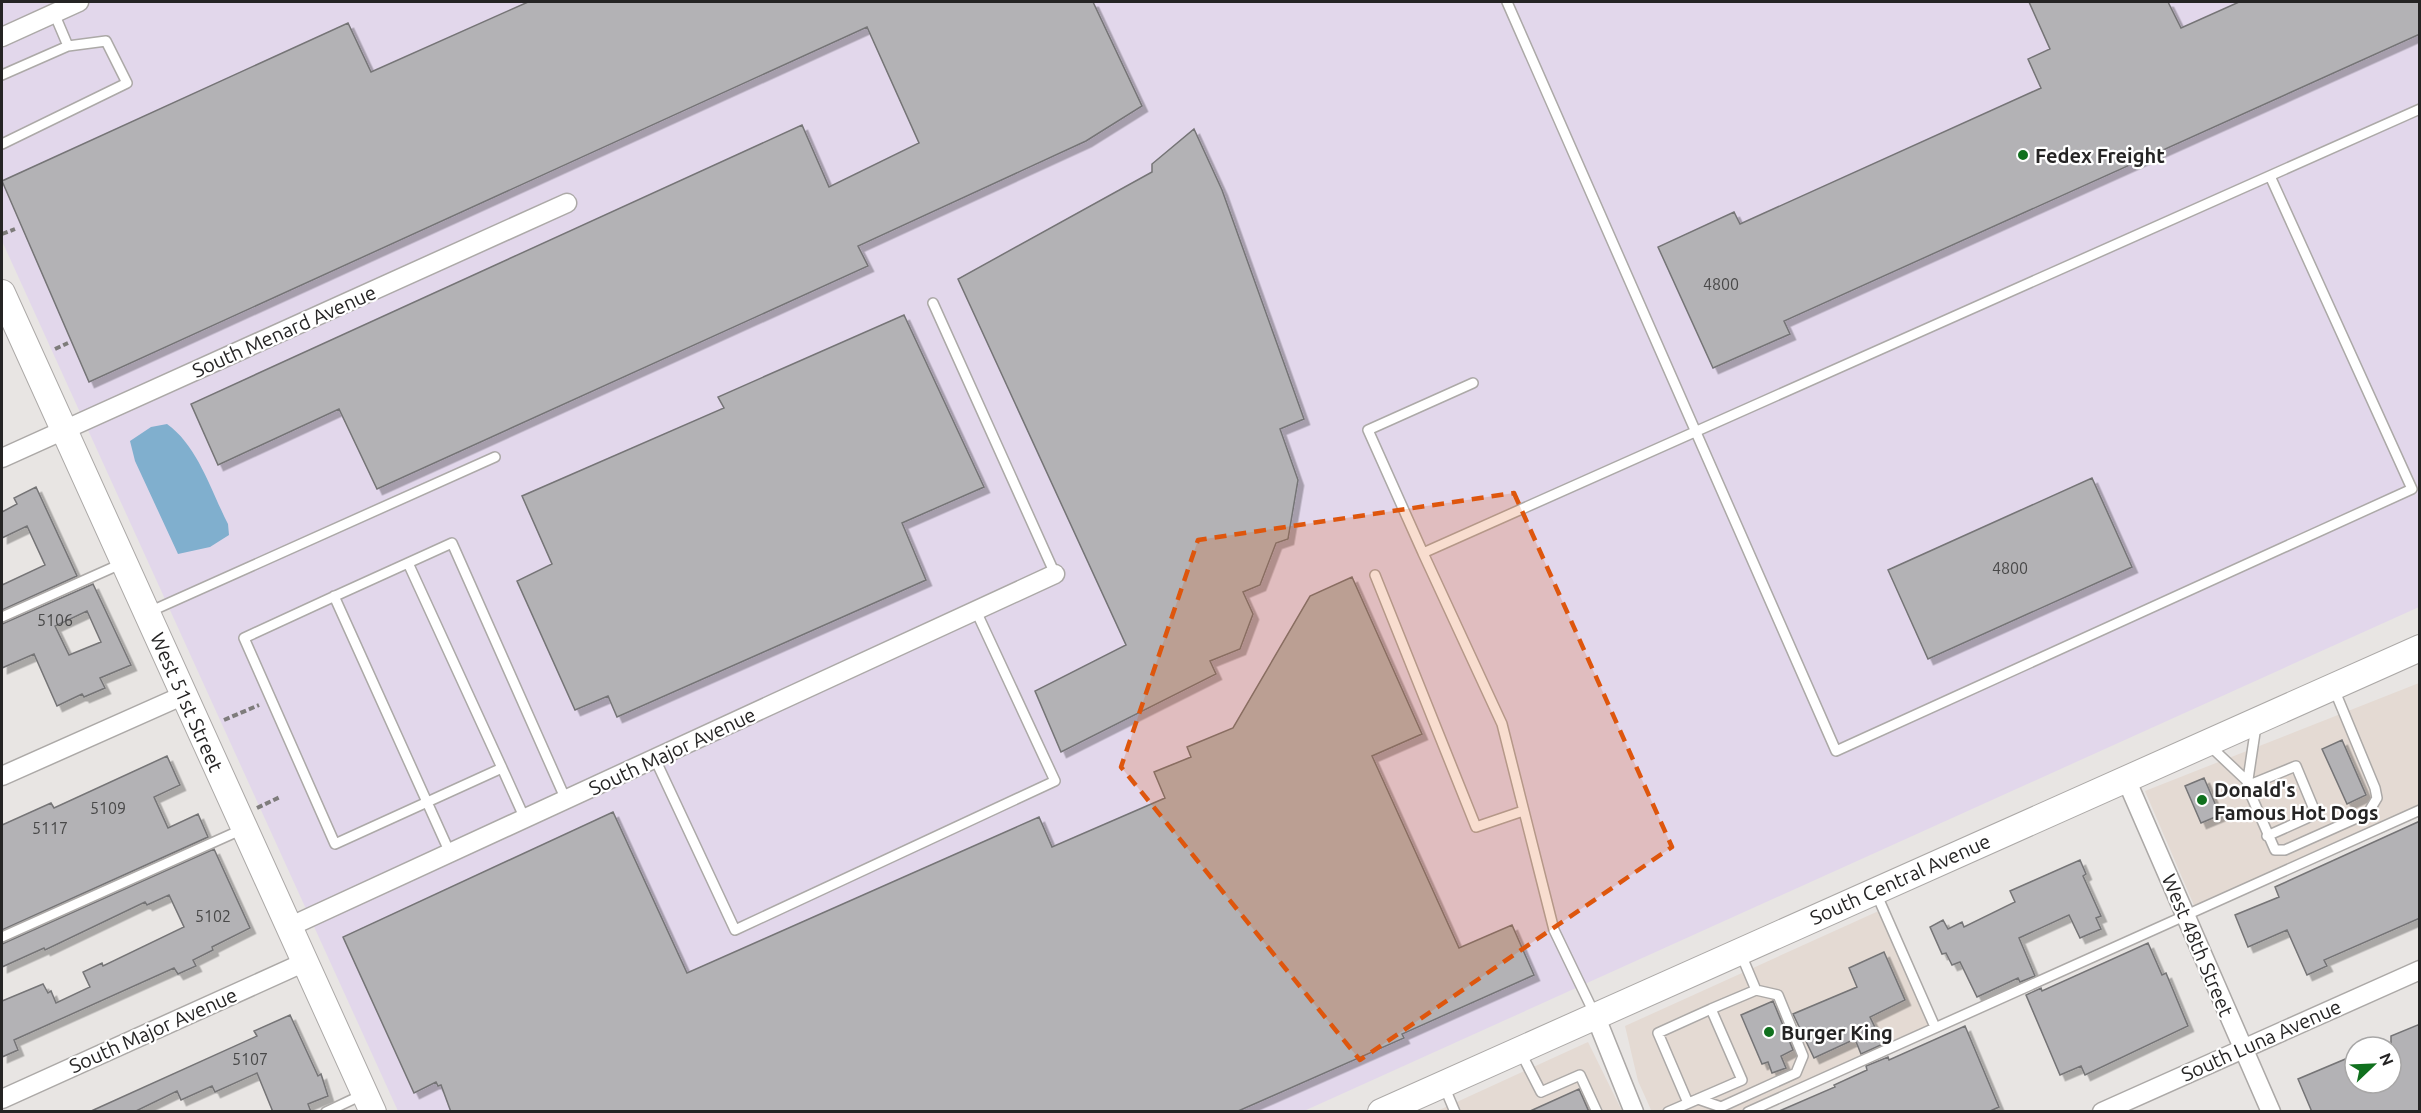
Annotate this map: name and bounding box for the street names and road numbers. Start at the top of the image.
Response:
street label: South Menard Avenue [189,280,379,382]
street label: West 51st Street [146,629,228,775]
street label: South Major Avenue [585,702,759,800]
street label: South Central Avenue [1806,829,1994,929]
street label: West 48th Street [2158,870,2238,1020]
street label: South Major Avenue [66,983,240,1077]
street label: South Luna Avenue [2177,994,2345,1086]

